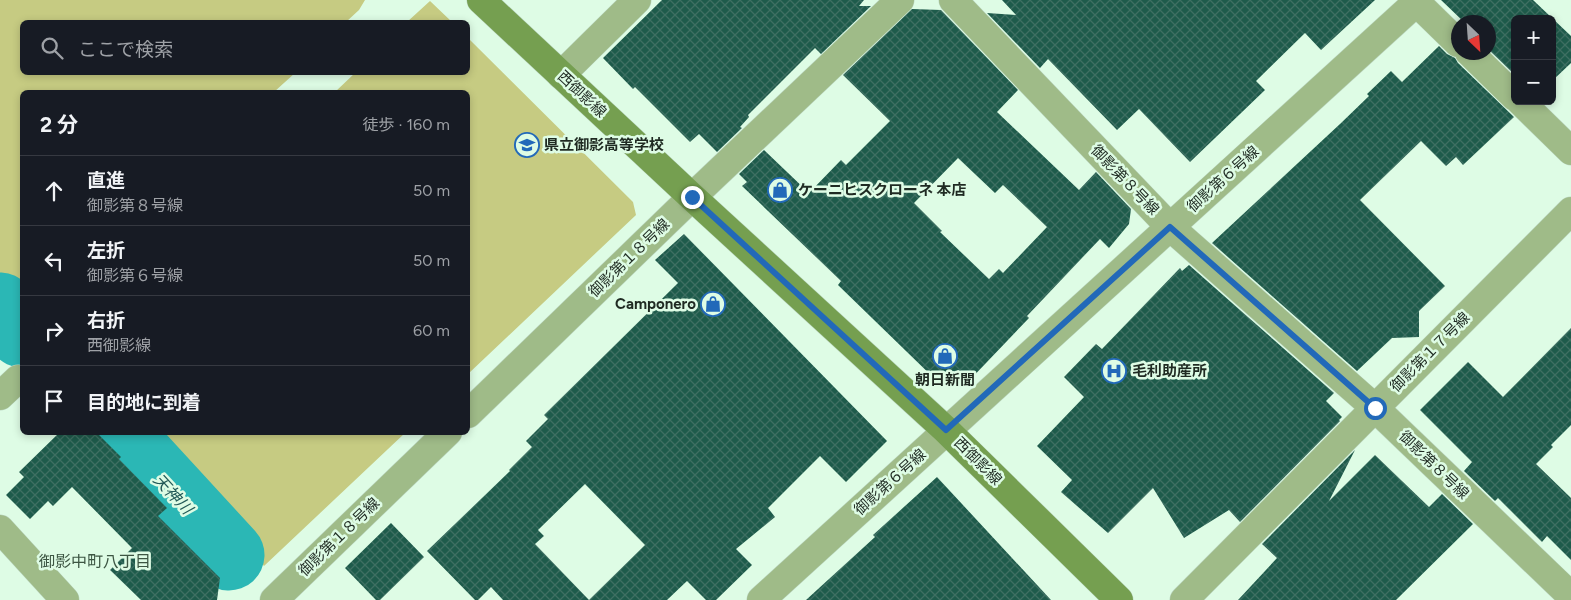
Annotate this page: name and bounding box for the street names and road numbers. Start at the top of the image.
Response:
street label: 西御影線 [554,67,610,121]
street label: 御影第８号線 [1087,141,1163,219]
street label: 御影第６号線 [1184,142,1262,216]
street label: 御影第１８号線 [585,215,673,301]
street label: 御影第１７号線 [1387,309,1473,395]
street label: 御影第８号線 [1395,427,1473,503]
street label: 西御影線 [950,433,1006,489]
street label: 御影第６号線 [851,445,929,519]
street label: 御影第１８号線 [295,494,383,580]

